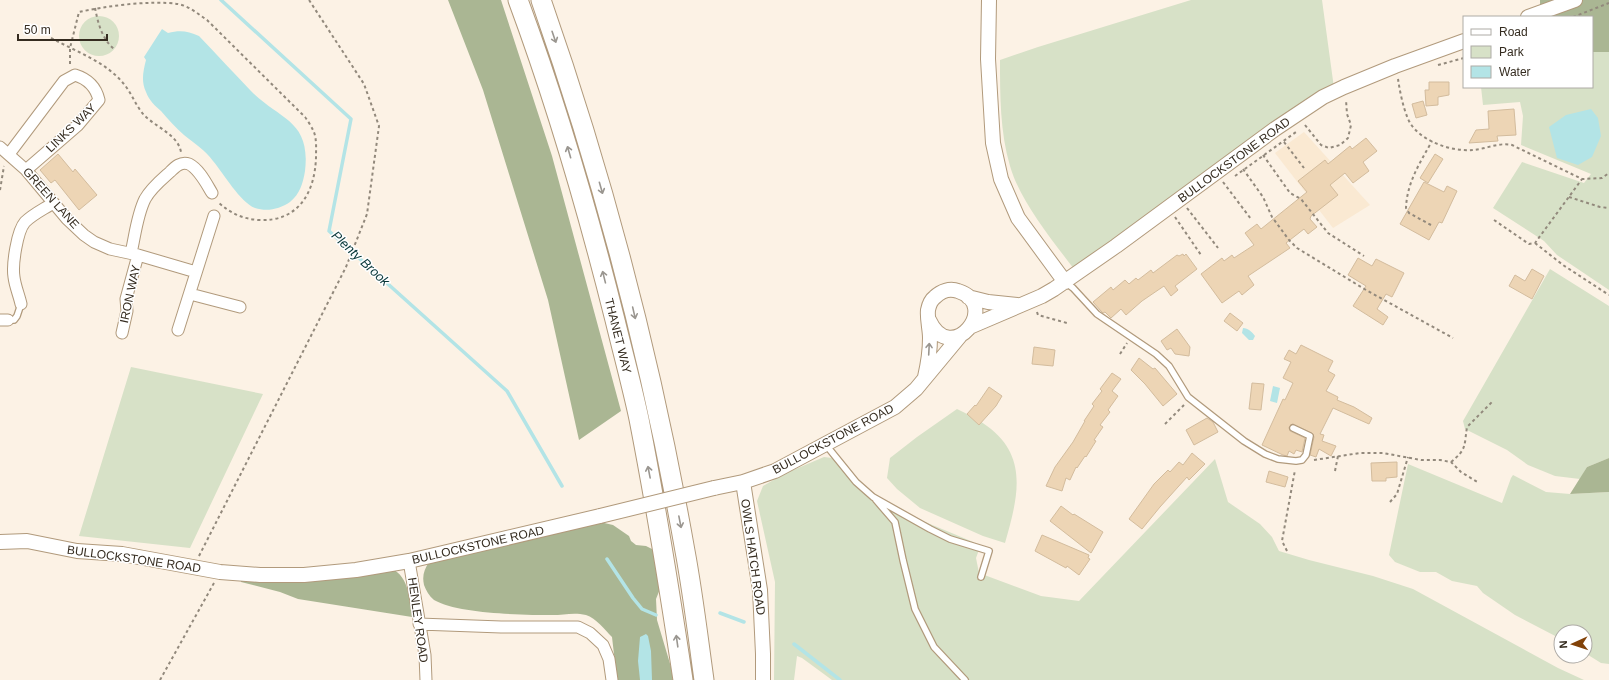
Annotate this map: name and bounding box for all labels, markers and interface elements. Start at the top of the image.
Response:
scale bar [18,16,107,42]
legend [1463,16,1593,88]
text: 50 m [24,23,51,37]
text: Road [1499,25,1528,39]
one-way arrow [551,30,558,43]
text: Park [1499,45,1525,59]
text: Water [1499,65,1531,79]
street label: LINKS WAY [43,101,99,155]
street label: BULLOCKSTONE ROAD [1175,114,1293,205]
one-way arrow [565,145,572,158]
street label: GREEN LANE [20,165,82,231]
one-way arrow [598,181,605,194]
water label: Plenty Brook [329,228,394,290]
street label: IRON WAY [117,264,143,324]
one-way arrow [600,271,607,284]
street label: THANET WAY [602,297,634,375]
one-way arrow [631,306,639,319]
one-way arrow [926,343,933,356]
street label: BULLOCKSTONE ROAD [770,401,896,477]
one-way arrow [645,466,653,479]
street label: OWLS HATCH ROAD [738,498,768,616]
one-way arrow [676,515,684,528]
street label: BULLOCKSTONE ROAD [411,523,546,567]
street label: BULLOCKSTONE ROAD [66,543,202,575]
street label: HENLEY ROAD [405,577,431,664]
north arrow [1553,624,1593,664]
one-way arrow [673,635,681,648]
text: N [1557,640,1569,649]

